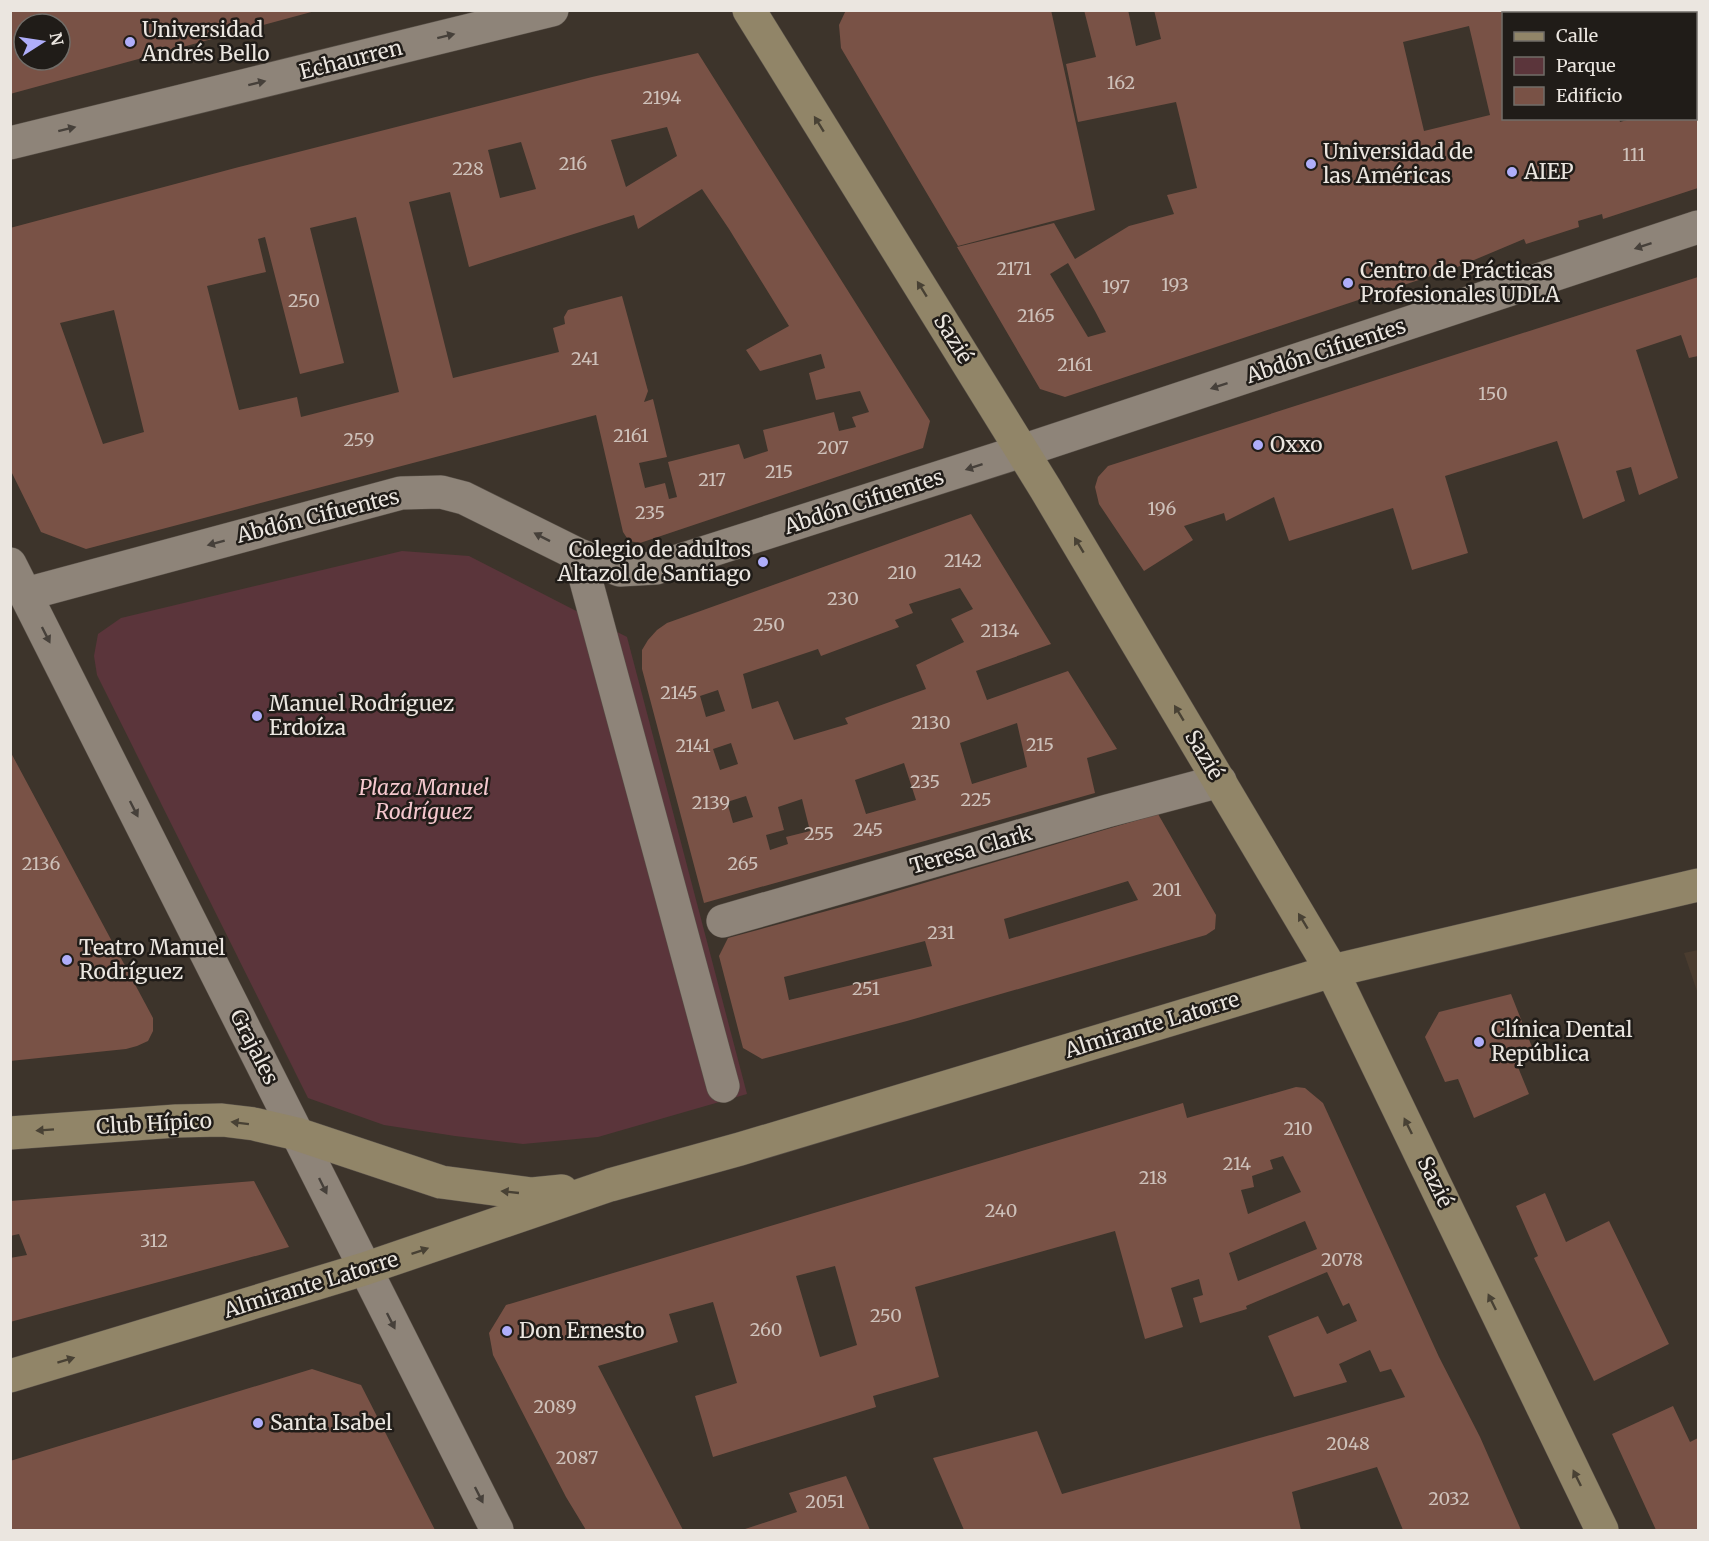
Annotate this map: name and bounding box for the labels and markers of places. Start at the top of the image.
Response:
place label: Universidad Andrés Bello [141,16,270,67]
marker: Universidad Andrés Bello [123,35,137,49]
place label: Universidad de las Américas [1323,138,1473,189]
marker: Universidad de las Américas [1304,157,1318,171]
place label: AIEP [1523,158,1573,185]
marker: AIEP [1505,165,1519,179]
place label: Centro de Prácticas Profesionales UDLA [1360,257,1560,308]
marker: Centro de Prácticas Profesionales UDLA [1341,276,1355,290]
place label: Oxxo [1270,431,1323,458]
marker: Oxxo [1251,438,1265,452]
place label: Colegio de adultos Altazol de Santiago [557,536,751,587]
marker: Colegio de adultos Altazol de Santiago [756,555,770,569]
place label: Manuel Rodríguez Erdoíza [269,690,454,741]
marker: Manuel Rodríguez Erdoíza [250,709,264,723]
place label: Teatro Manuel Rodríguez [79,934,226,985]
marker: Teatro Manuel Rodríguez [60,953,74,967]
place label: Clínica Dental República [1491,1016,1633,1067]
marker: Clínica Dental República [1472,1035,1486,1049]
place label: Don Ernesto [519,1317,645,1344]
marker: Don Ernesto [500,1324,514,1338]
place label: Santa Isabel [270,1409,393,1436]
marker: Santa Isabel [251,1416,265,1430]

